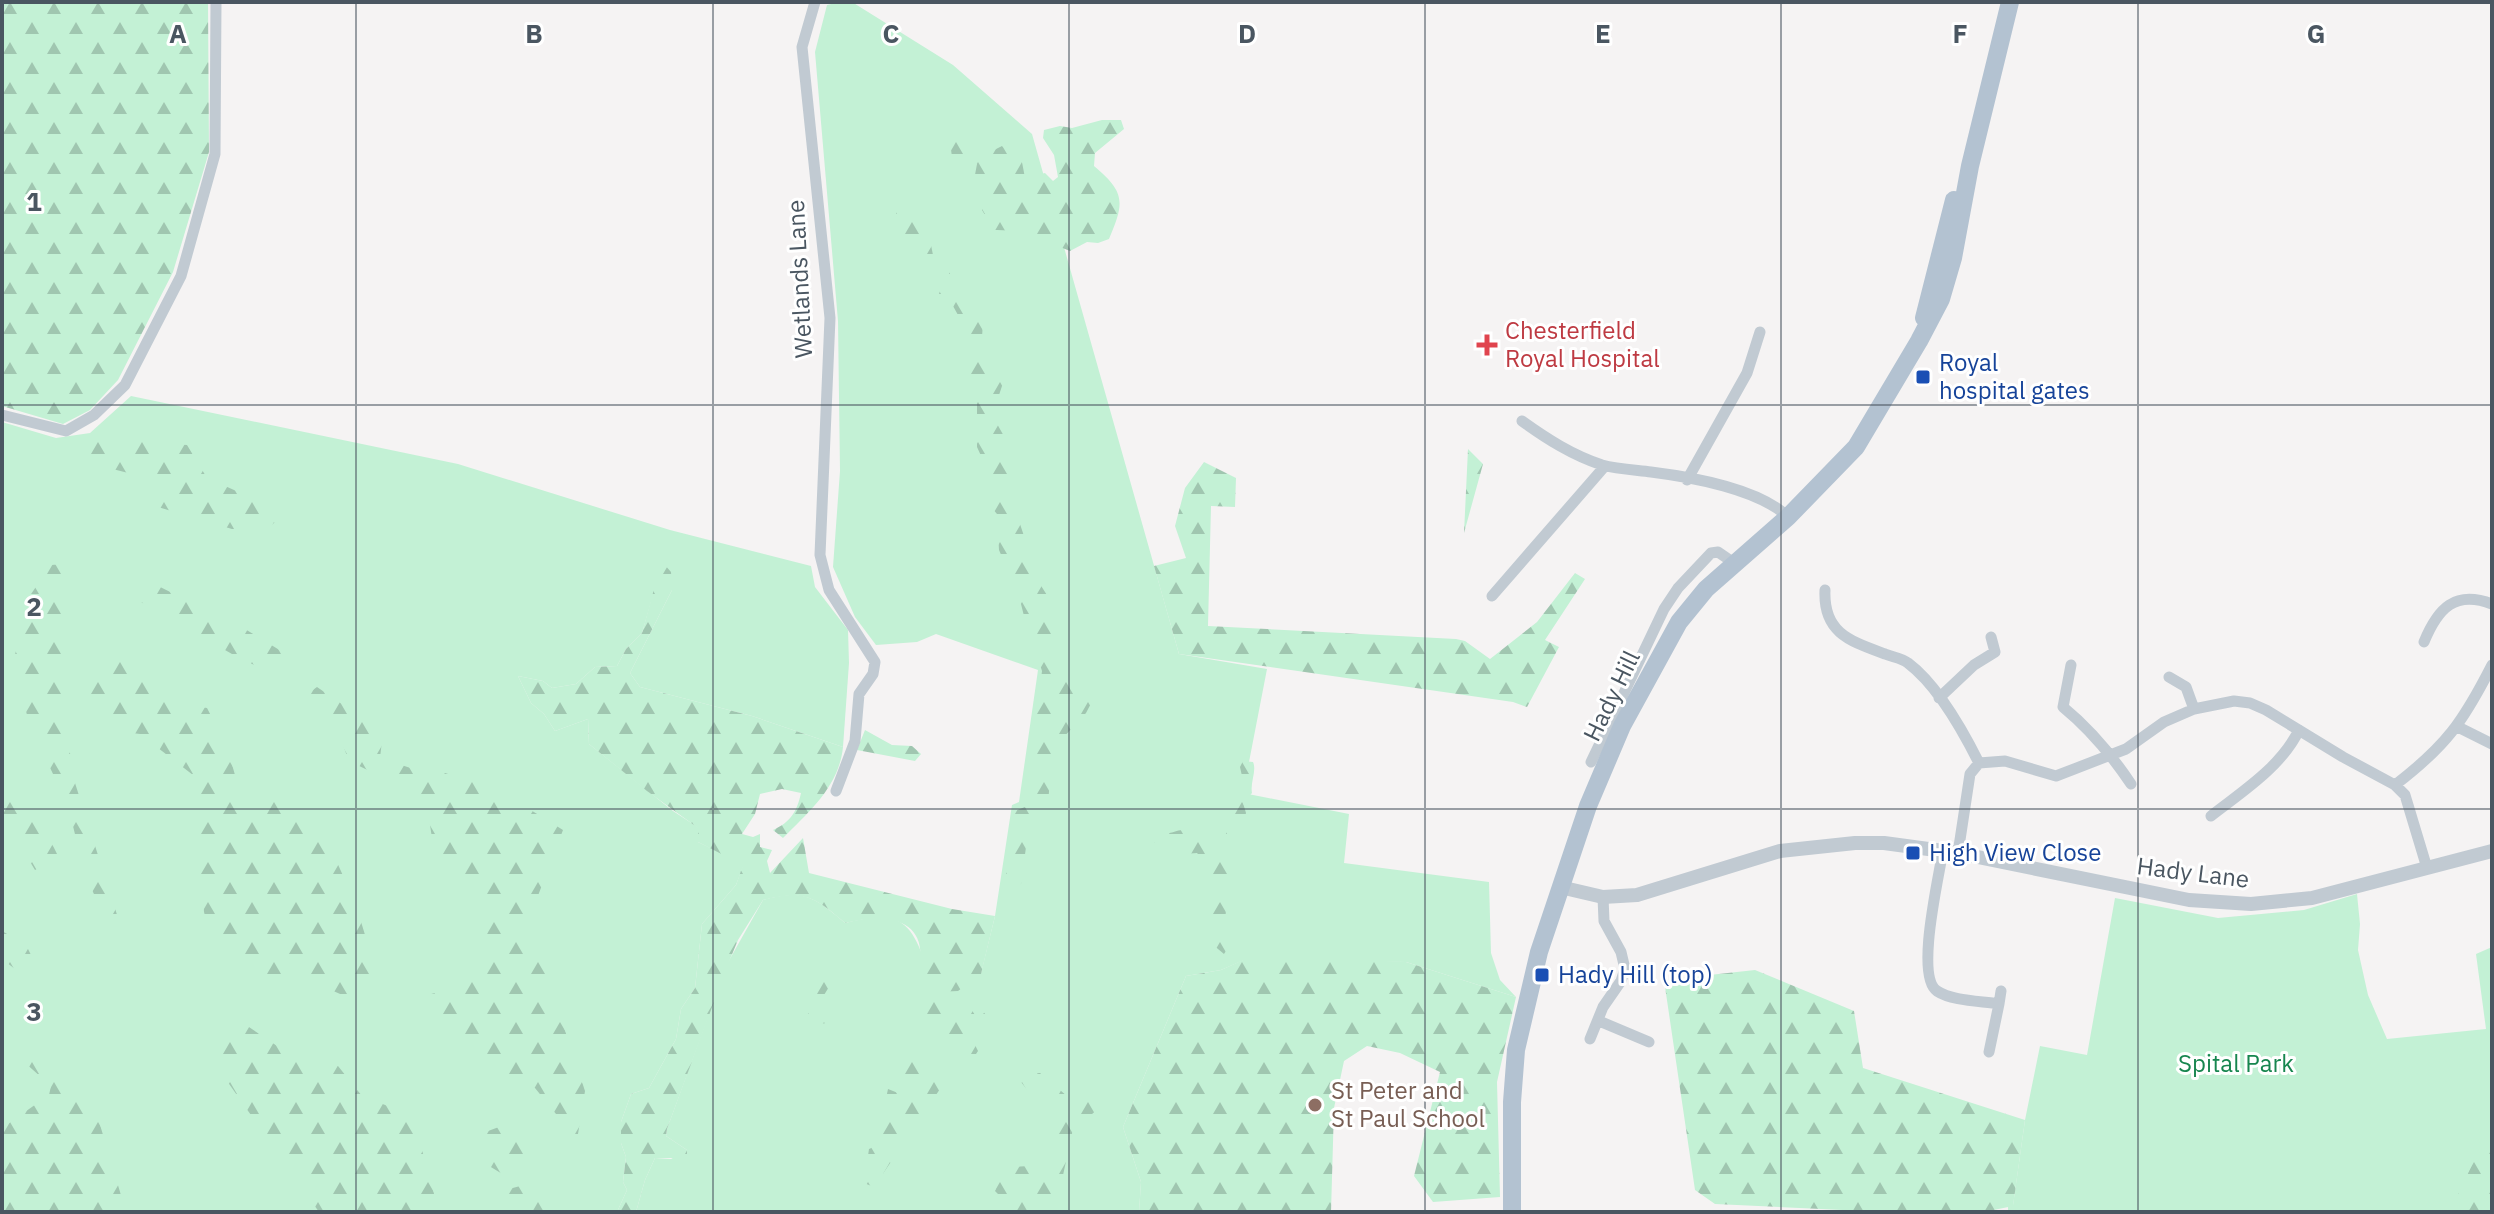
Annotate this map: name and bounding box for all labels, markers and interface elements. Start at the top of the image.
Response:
text: A [169,16,187,50]
text: B [525,16,543,50]
text: C [883,16,900,50]
text: D [1238,16,1256,50]
text: E [1595,16,1611,50]
text: F [1952,16,1968,50]
text: G [2307,16,2325,50]
text: 1 [26,184,42,218]
street label: Wetlands Lane [779,199,819,359]
place label: Chesterfield Royal Hospital [1505,314,1660,374]
marker: Chesterfield Royal Hospital [1476,334,1498,356]
place label: Royal hospital gates [1939,346,2090,406]
marker: Royal hospital gates [1914,368,1932,386]
text: 2 [26,589,42,623]
street label: Hady Hill [1575,645,1647,746]
place label: High View Close [1929,836,2101,868]
marker: High View Close [1904,844,1922,862]
street label: Hady Lane [2135,849,2251,895]
place label: Hady Hill (top) [1558,958,1713,990]
marker: Hady Hill (top) [1533,966,1551,984]
text: 3 [26,994,42,1028]
park label: Spital Park [2178,1047,2294,1079]
place label: St Peter and St Paul School [1331,1074,1485,1134]
marker: St Peter and St Paul School [1306,1096,1324,1114]

